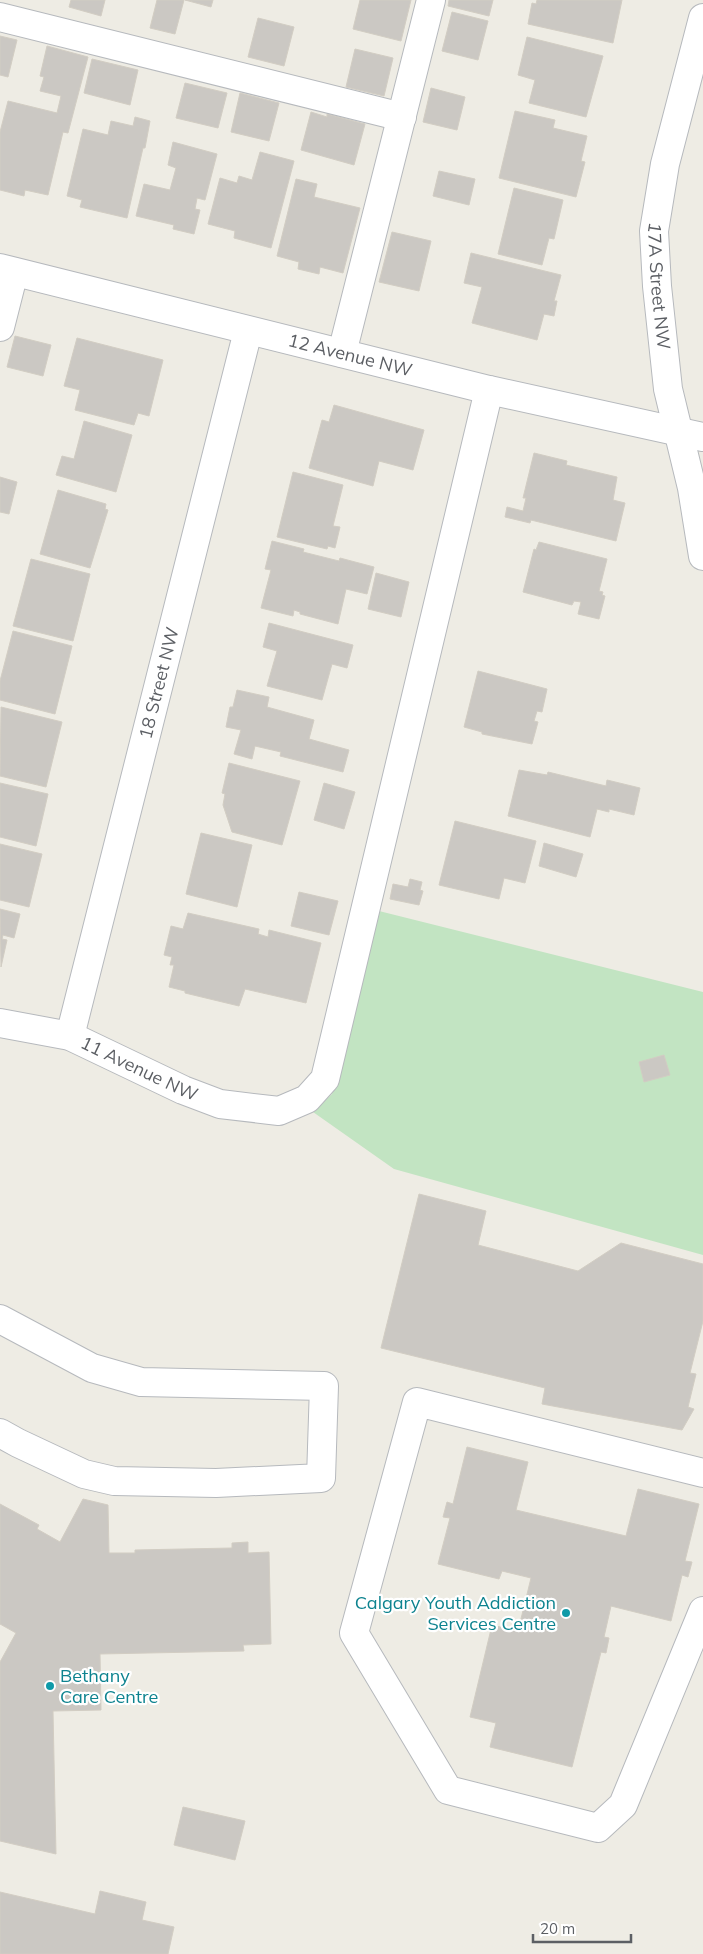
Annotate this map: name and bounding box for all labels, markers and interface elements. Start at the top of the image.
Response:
street label: 17A Street NW [643,221,676,351]
street label: 12 Avenue NW [286,328,415,381]
street label: 18 Street NW [133,625,184,741]
street label: 11 Avenue NW [77,1031,201,1106]
place label: Calgary Youth Addiction Services Centre [355,1591,556,1635]
marker: Calgary Youth Addiction Services Centre [560,1607,572,1619]
place label: Bethany Care Centre [60,1664,158,1708]
marker: Bethany Care Centre [44,1680,56,1692]
scale bar [533,1912,630,1944]
text: 20 m [540,1919,575,1938]

